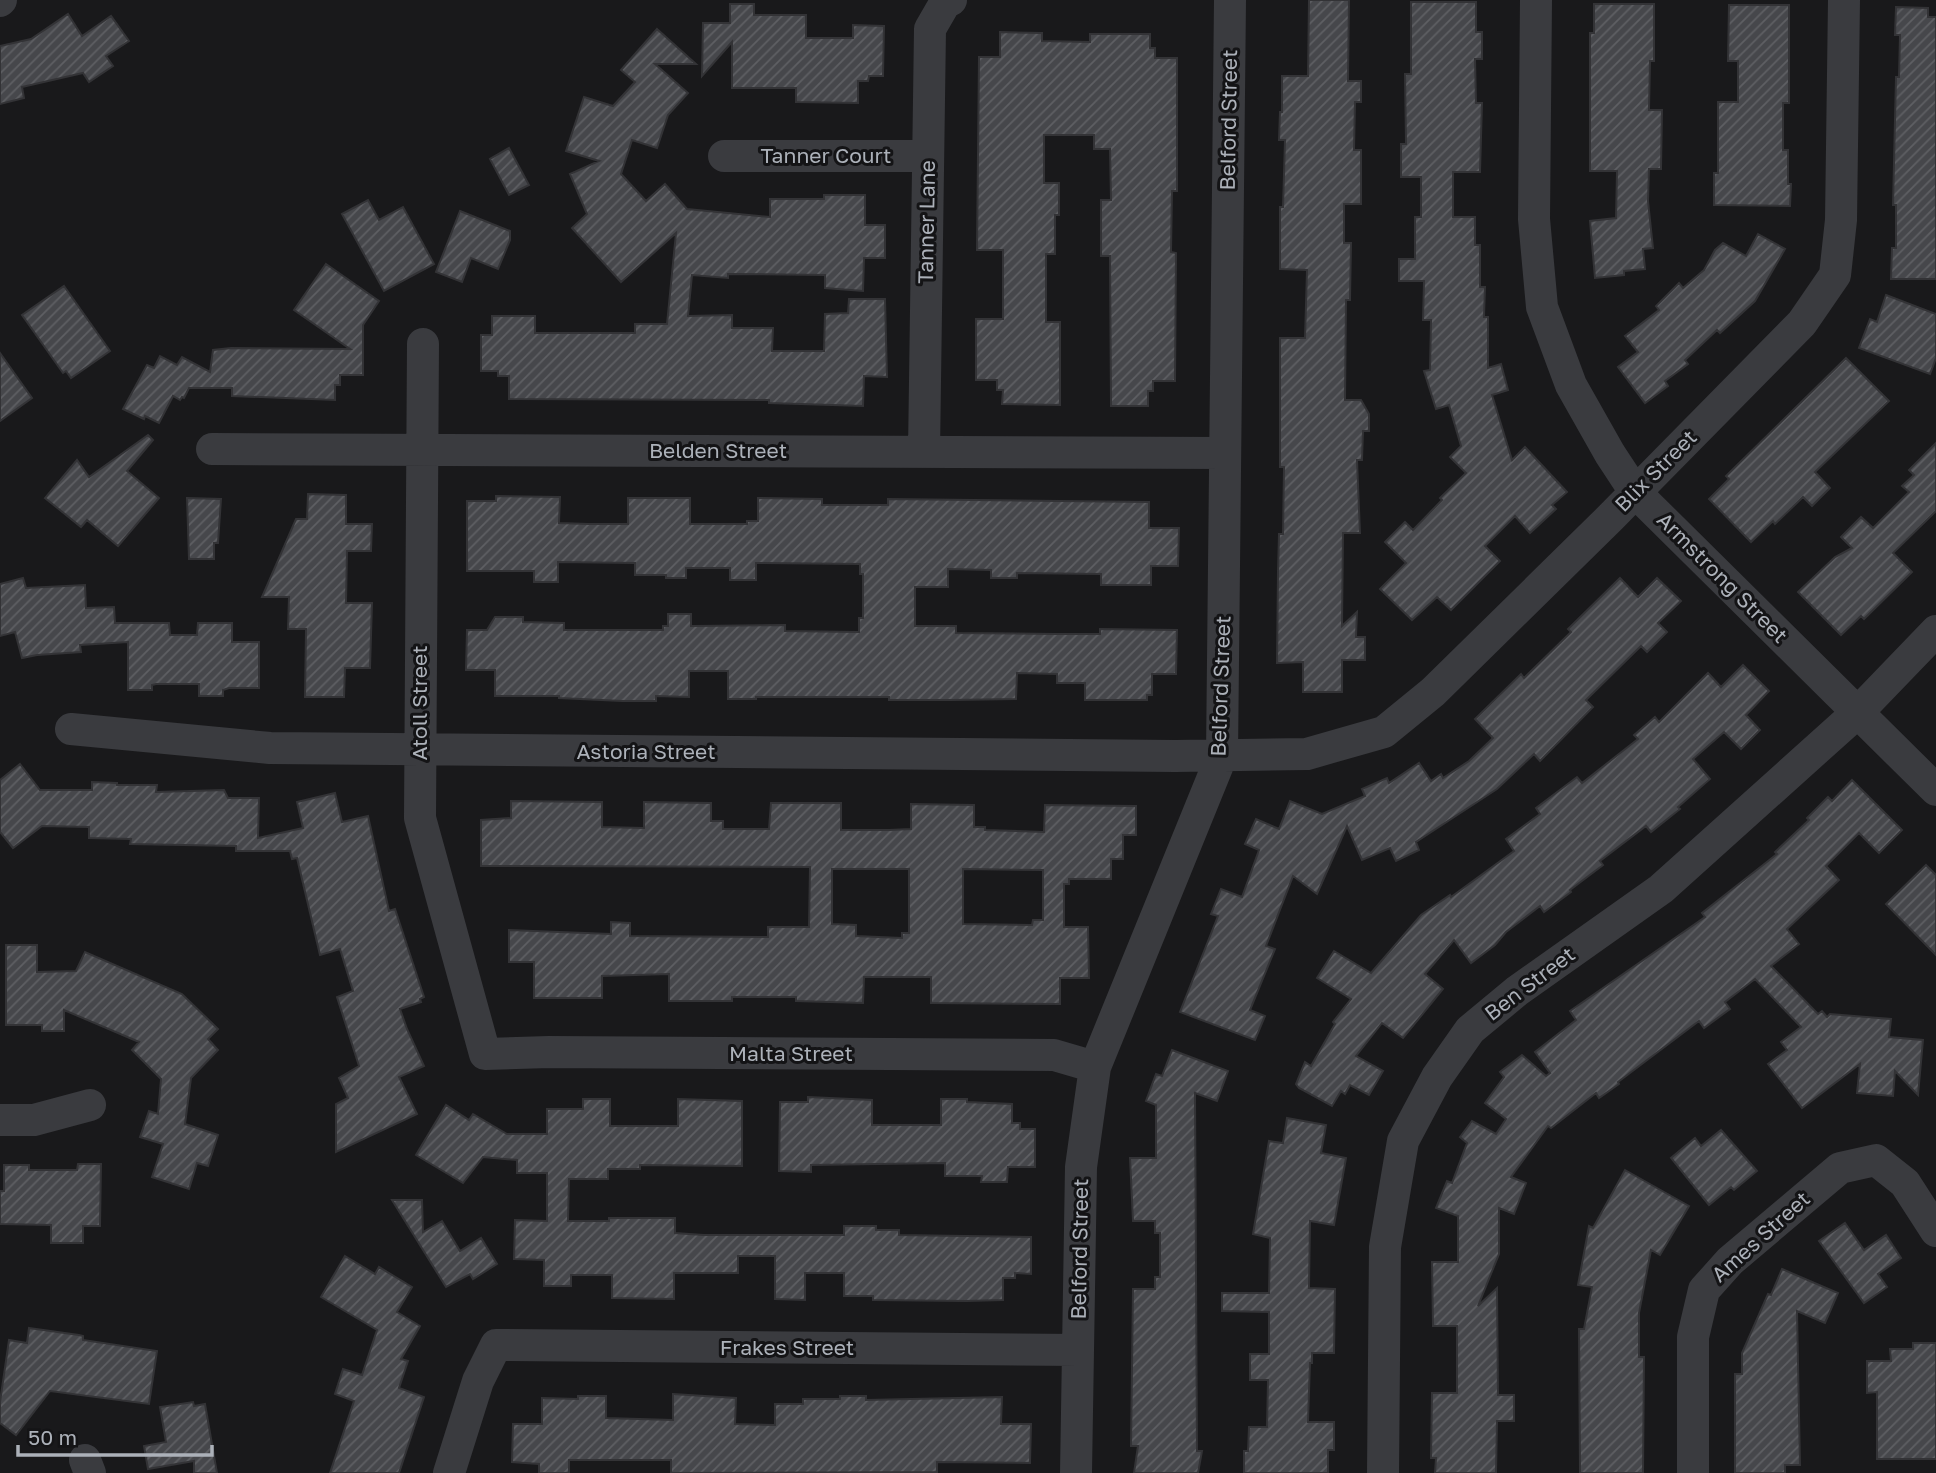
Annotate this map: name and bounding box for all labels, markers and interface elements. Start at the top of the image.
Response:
street label: Belford Street [1214,49,1242,191]
street label: Tanner Court [760,142,892,168]
street label: Tanner Lane [912,160,940,284]
street label: Blix Street [1609,424,1702,517]
street label: Belden Street [649,437,787,463]
street label: Armstrong Street [1652,507,1793,648]
street label: Belford Street [1205,615,1235,757]
street label: Atoll Street [406,645,432,761]
street label: Astoria Street [576,738,716,764]
street label: Ben Street [1479,941,1580,1026]
street label: Malta Street [729,1040,853,1066]
street label: Belford Street [1065,1178,1093,1320]
street label: Ames Street [1706,1185,1815,1287]
street label: Frakes Street [720,1334,854,1360]
scale bar [18,1414,212,1458]
text: 50 m [28,1424,77,1450]

